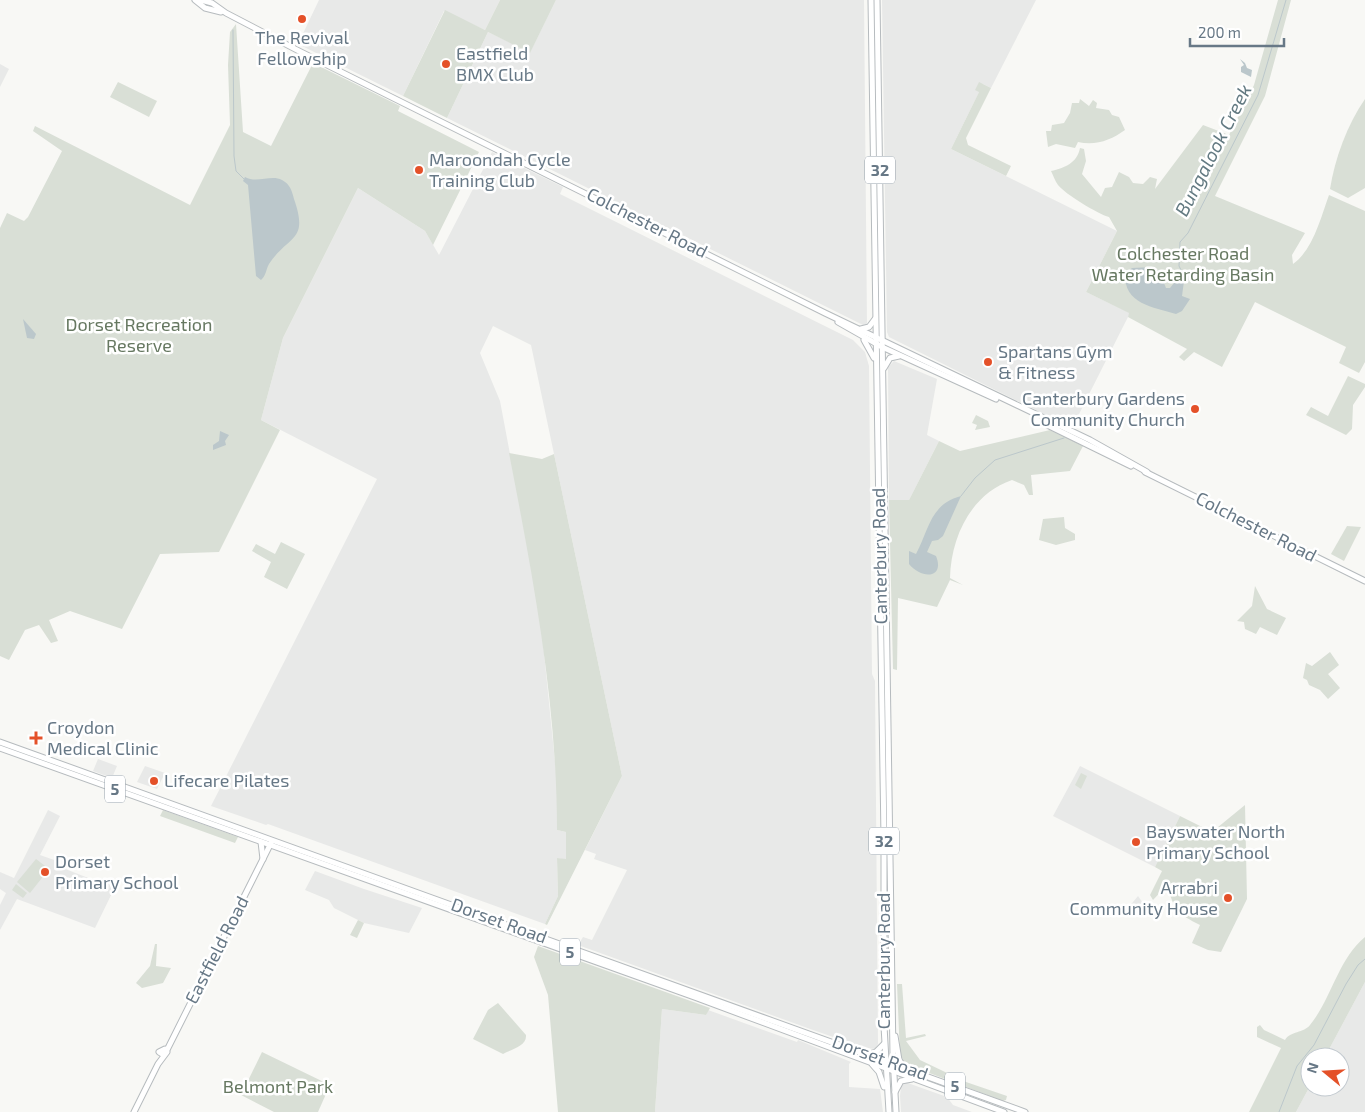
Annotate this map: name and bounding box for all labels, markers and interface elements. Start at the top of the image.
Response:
marker: The Revival Fellowship [296,13,308,25]
scale bar [1190,15,1284,47]
text: 200 m [1198,23,1241,41]
place label: The Revival Fellowship [255,26,350,69]
place label: Eastfield BMX Club [456,42,534,85]
marker: Eastfield BMX Club [440,58,452,70]
water label: Bungalook Creek [1169,80,1256,220]
place label: Maroondah Cycle Training Club [429,148,571,191]
road number: 32 [865,156,895,184]
marker: Maroondah Cycle Training Club [413,164,425,176]
street label: Colchester Road [583,182,712,262]
park label: Colchester Road Water Retarding Basin [1092,242,1275,285]
park label: Dorset Recreation Reserve [65,313,213,356]
place label: Spartans Gym & Fitness [998,340,1113,383]
marker: Spartans Gym & Fitness [982,356,994,368]
place label: Canterbury Gardens Community Church [1022,387,1185,430]
marker: Canterbury Gardens Community Church [1189,403,1201,415]
street label: Colchester Road [1192,486,1321,566]
street label: Canterbury Road [867,487,891,625]
place label: Croydon Medical Clinic [47,716,159,759]
marker: Croydon Medical Clinic [29,731,43,745]
place label: Lifecare Pilates [164,769,289,791]
marker: Lifecare Pilates [148,775,160,787]
road number: 5 [105,776,125,802]
place label: Bayswater North Primary School [1146,820,1285,863]
road number: 32 [869,828,899,854]
marker: Bayswater North Primary School [1130,836,1142,848]
place label: Dorset Primary School [55,850,179,893]
marker: Dorset Primary School [39,866,51,878]
place label: Arrabri Community House [1069,876,1218,919]
street label: Eastfield Road [180,892,253,1007]
marker: Arrabri Community House [1222,892,1234,904]
street label: Dorset Road [448,893,550,948]
street label: Canterbury Road [872,893,894,1029]
road number: 5 [560,939,580,966]
street label: Dorset Road [829,1030,931,1085]
north arrow [1300,1047,1350,1097]
text: N [1303,1060,1322,1075]
road number: 5 [945,1072,965,1100]
park label: Belmont Park [223,1075,333,1097]

